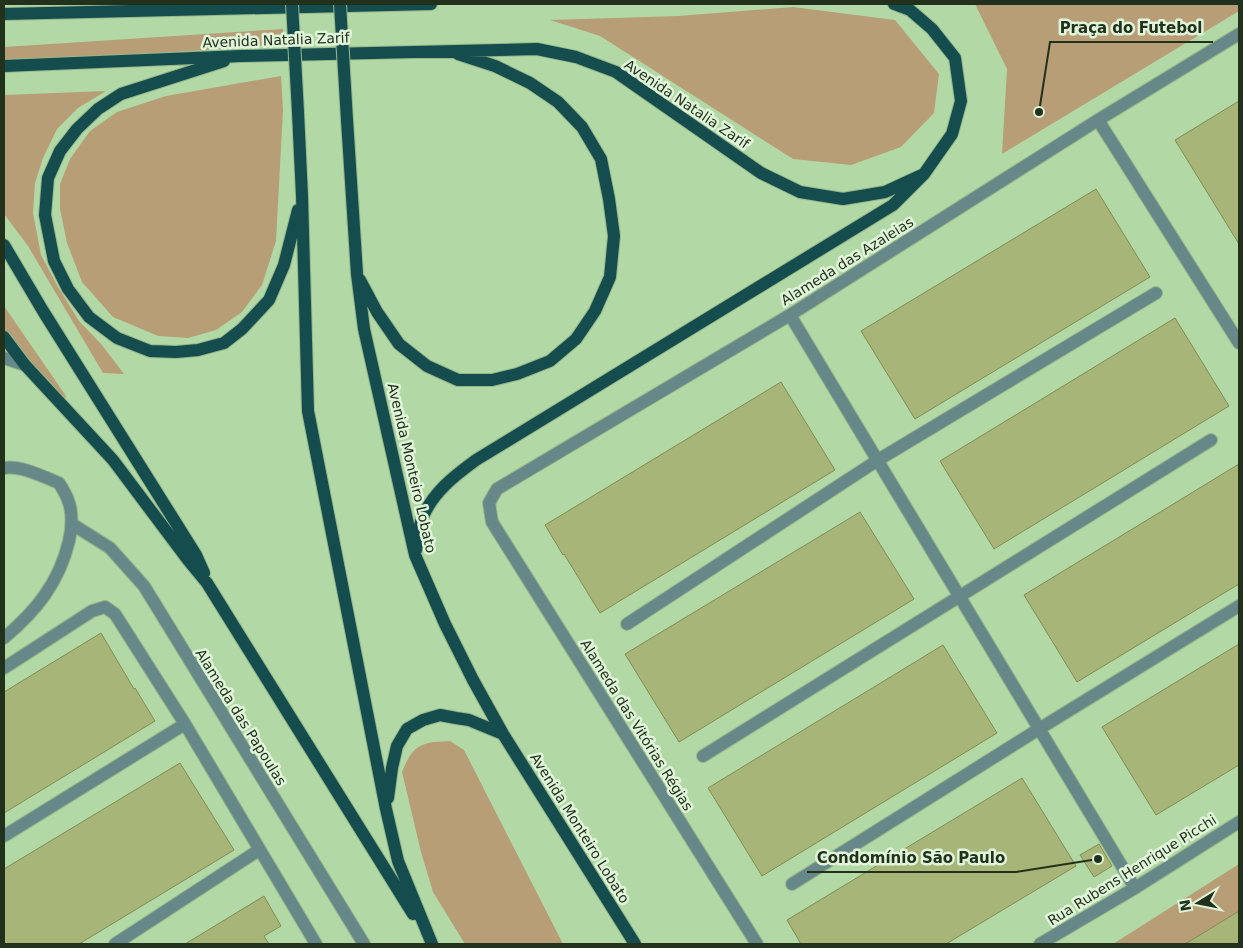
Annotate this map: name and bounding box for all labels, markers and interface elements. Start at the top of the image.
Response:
callout: Praça do Futebol [1050,12,1213,42]
text: Praça do Futebol [1060,19,1202,37]
street label: Avenida Natalia Zarif [202,29,351,51]
street label: Avenida Natalia Zarif [622,56,753,152]
street label: Alameda das Azaleias [778,214,916,308]
street label: Avenida Monteiro Lobato [385,381,439,555]
street label: Alameda das Vitórias Régias [577,636,697,814]
street label: Alameda das Papoulas [192,646,290,788]
street label: Avenida Monteiro Lobato [527,750,633,906]
street label: Rua Rubens Henrique Picchi [1045,811,1219,929]
callout: Condomínio São Paulo [807,842,1016,872]
text: Condomínio São Paulo [817,849,1005,867]
north arrow [1173,878,1223,928]
text: N [1176,898,1194,912]

